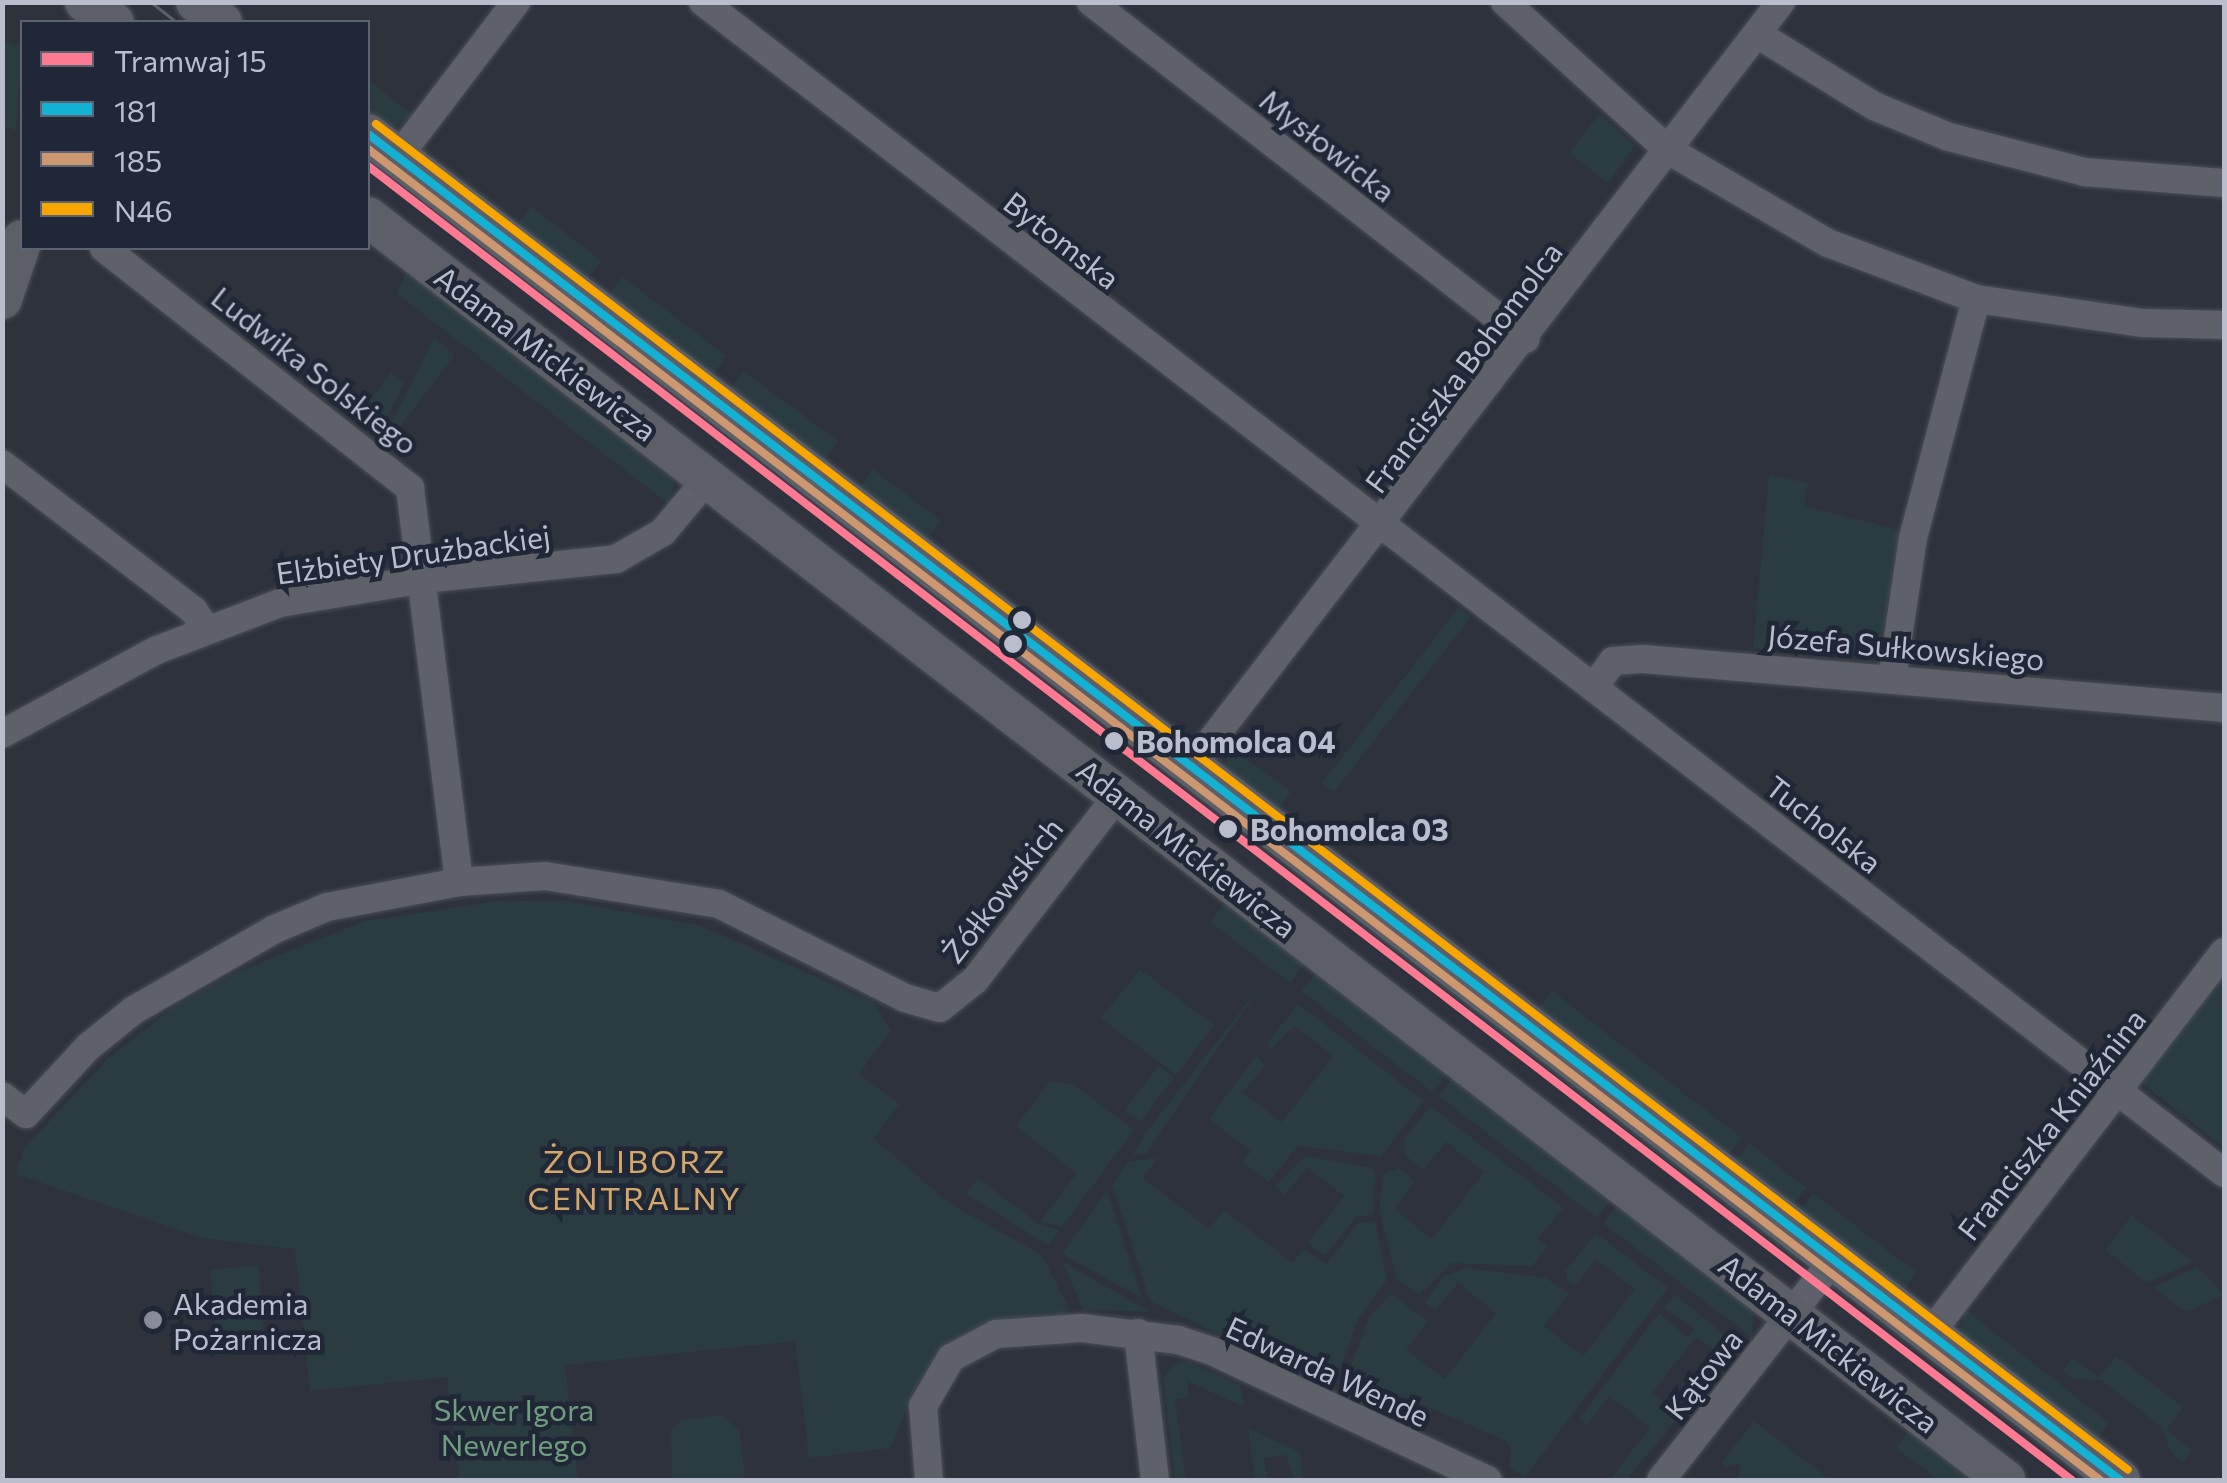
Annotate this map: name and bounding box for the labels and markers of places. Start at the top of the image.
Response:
unlabelled marker [1012,610,1032,630]
unlabelled marker [1003,634,1023,654]
place label: Bohomolca 04 [1136,723,1336,759]
marker: Bohomolca 04 [1101,728,1127,754]
place label: Bohomolca 03 [1250,811,1449,847]
marker: Bohomolca 03 [1215,816,1241,842]
place label: Akademia Pożarnicza [173,1285,322,1356]
marker: Akademia Pożarnicza [142,1309,164,1331]

